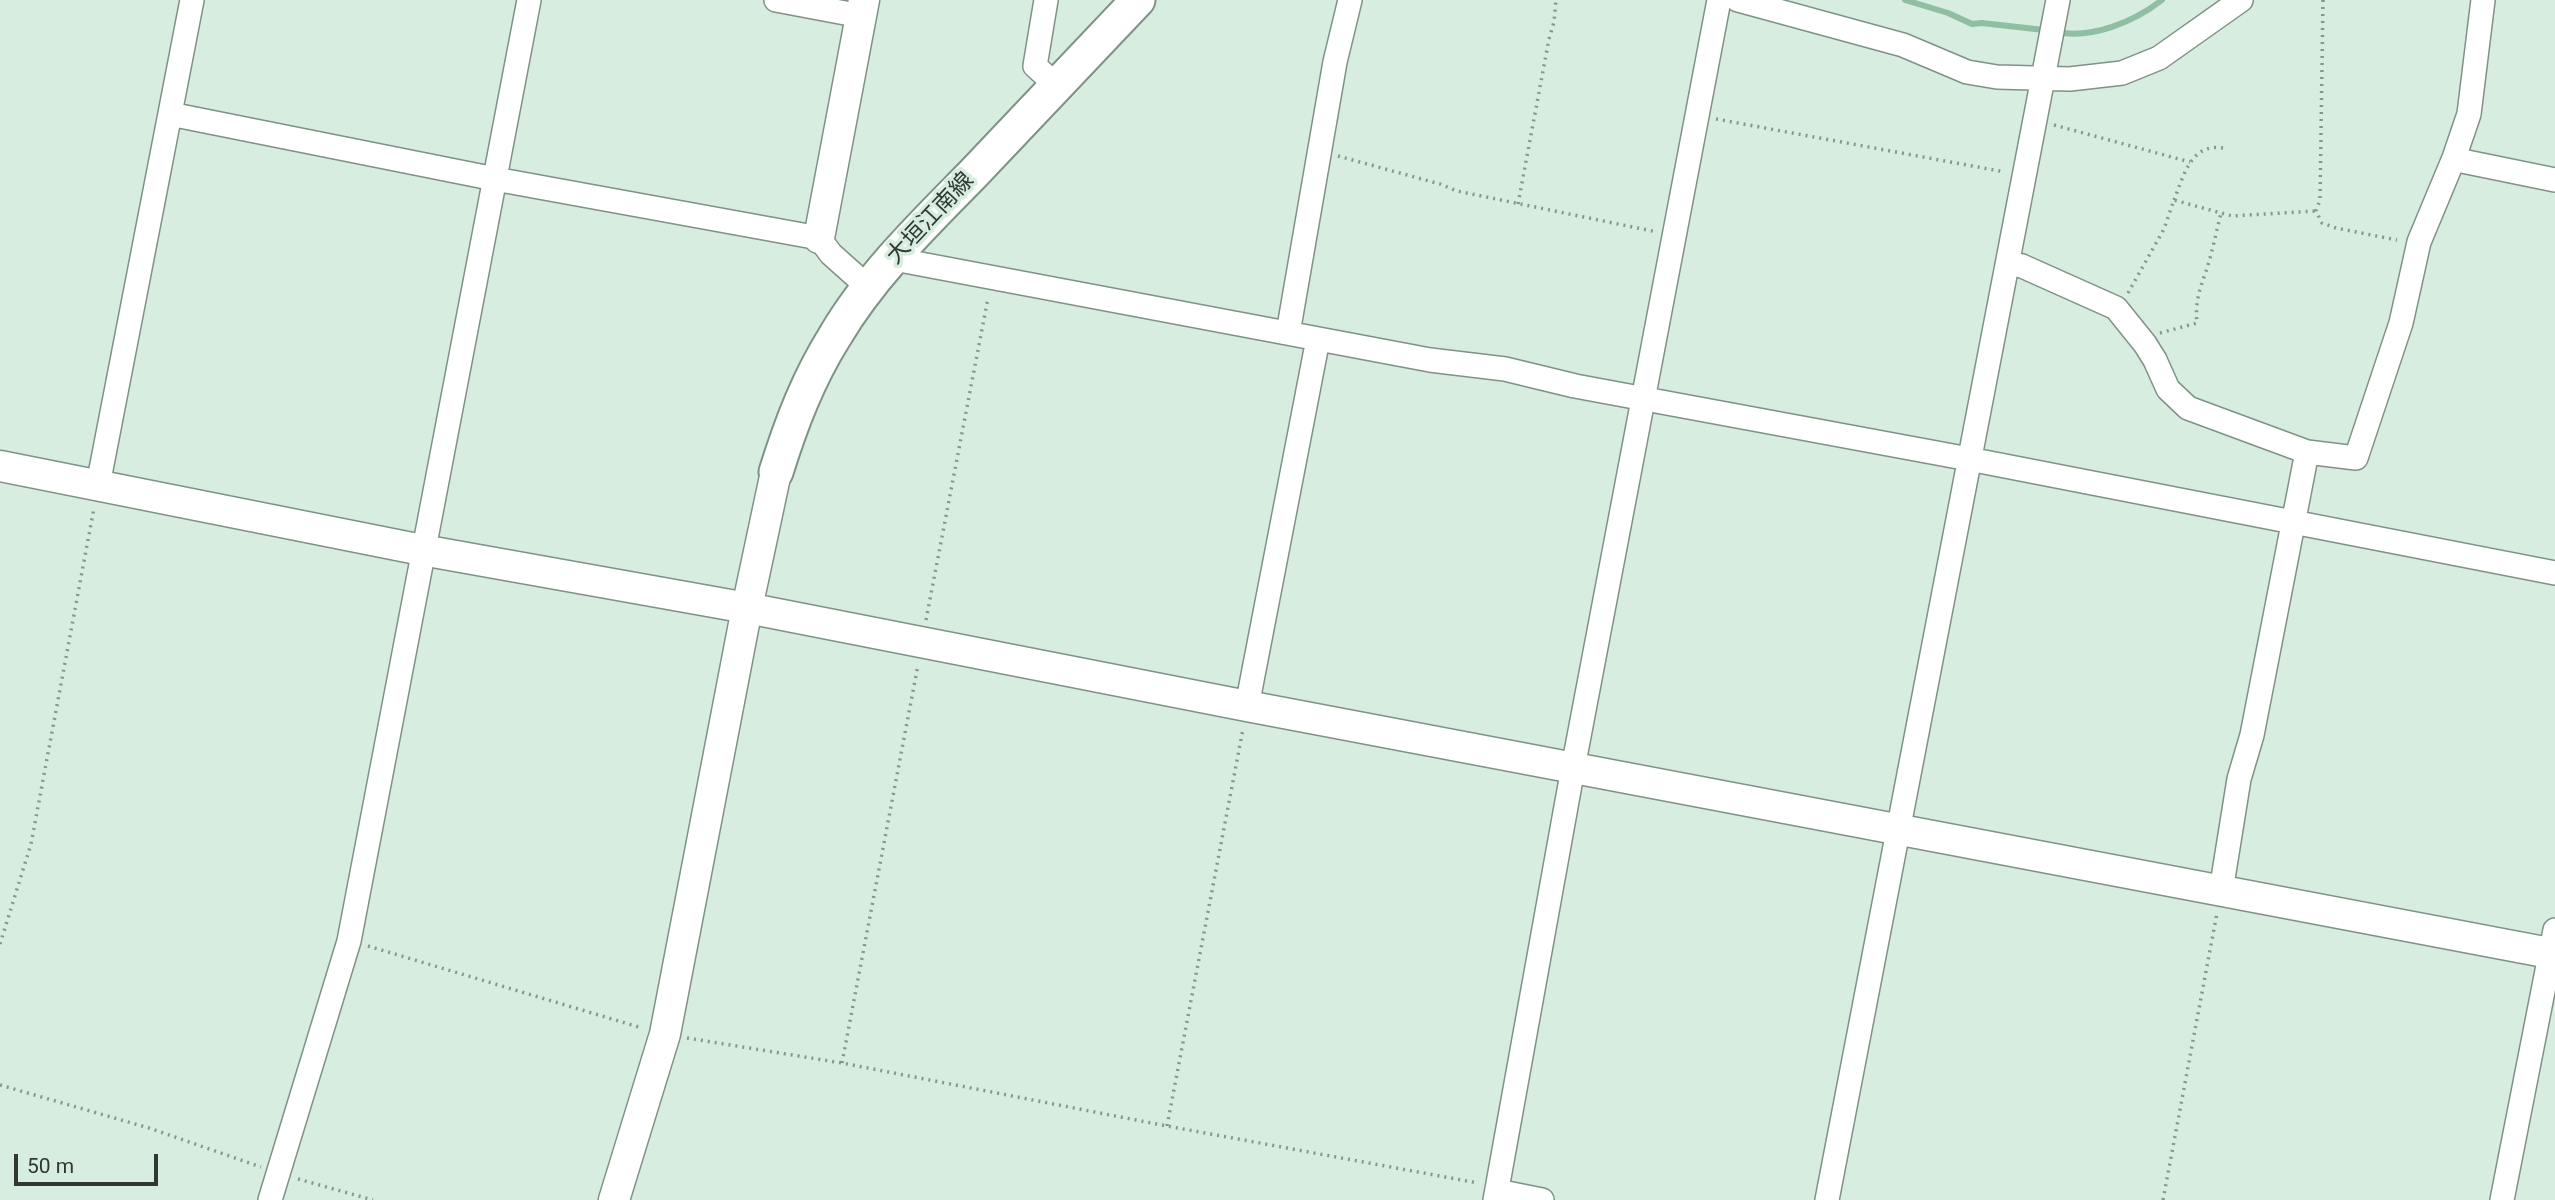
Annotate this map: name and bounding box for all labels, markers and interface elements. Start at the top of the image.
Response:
street label: 大垣江南線 [882,168,980,270]
scale bar [18,1140,161,1184]
text: 50 m [27,1154,74,1178]

